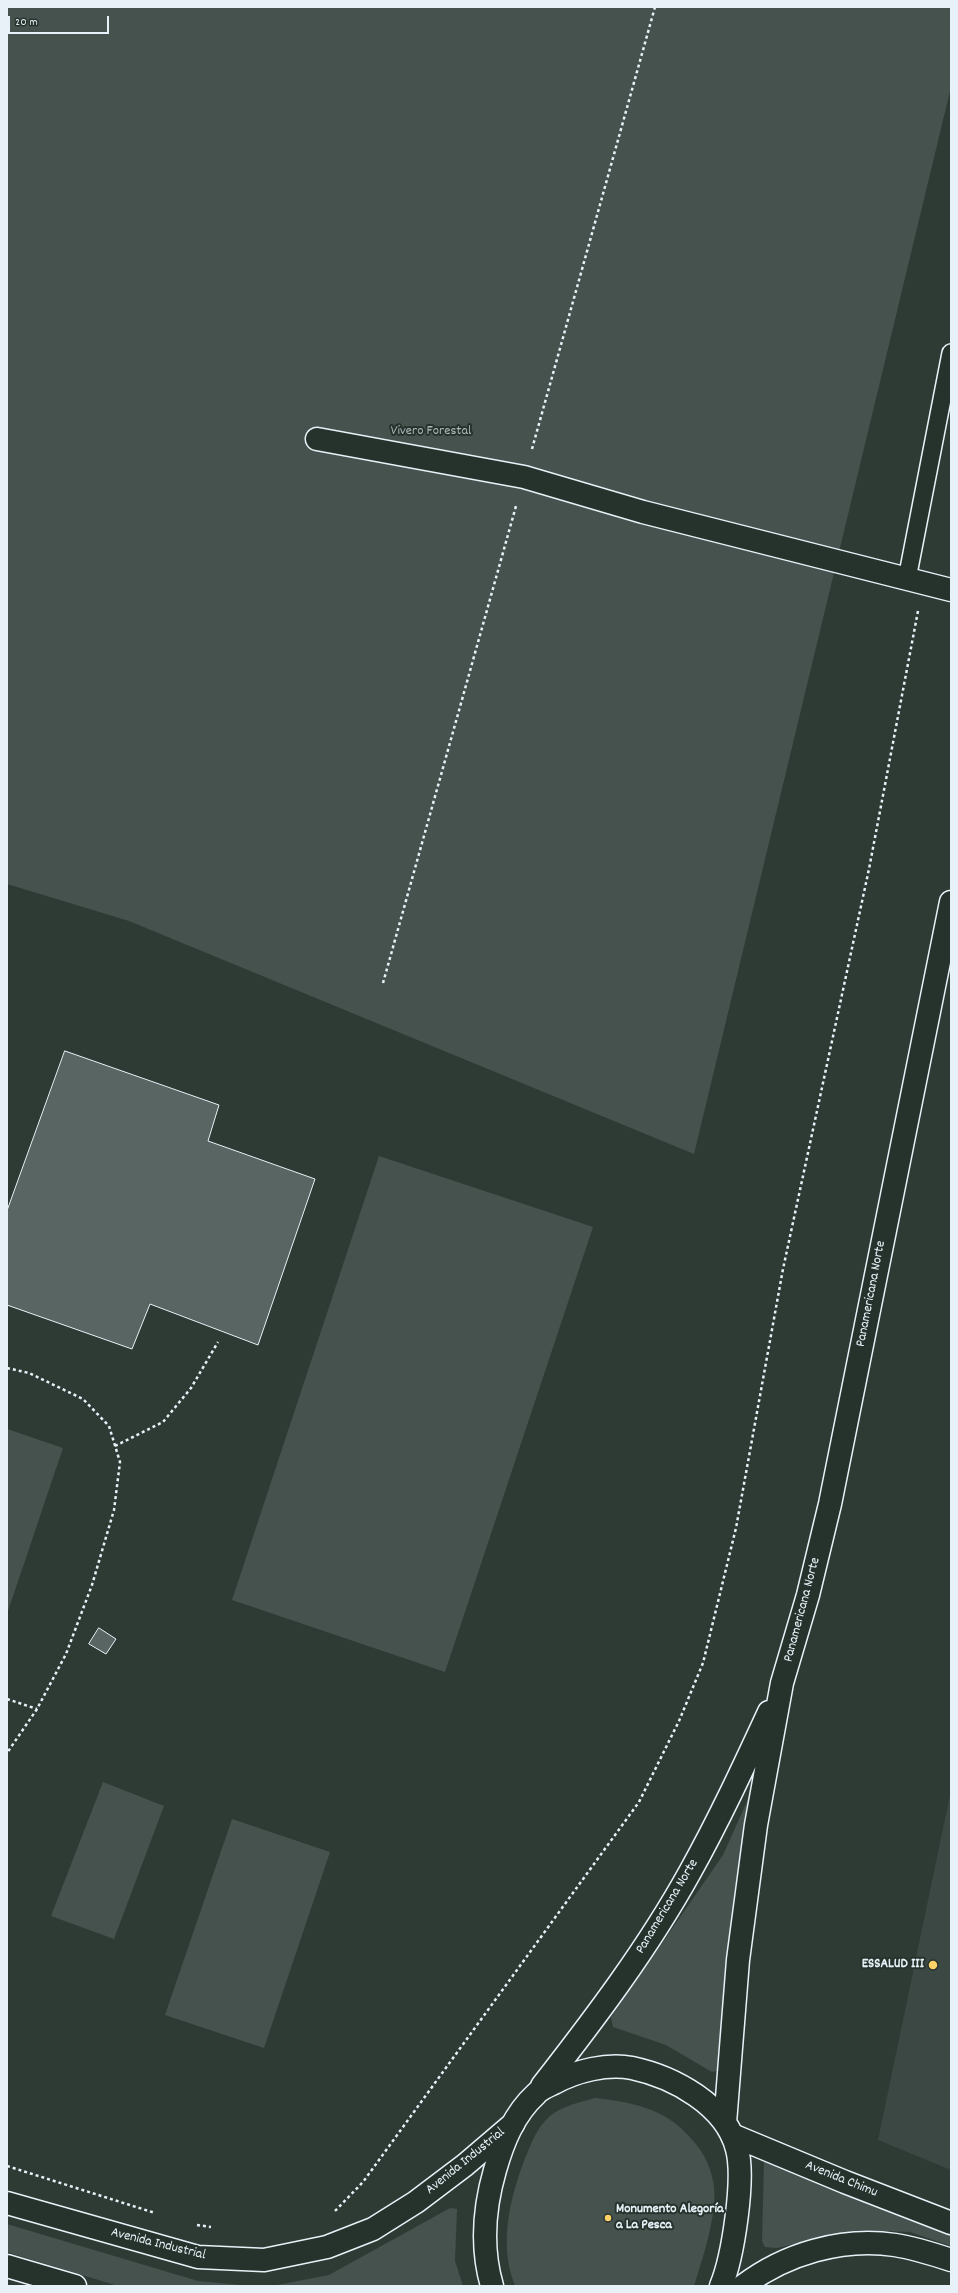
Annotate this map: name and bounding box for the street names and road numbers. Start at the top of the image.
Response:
street label: Panamericana Norte [853,1240,891,1348]
street label: Panamericana Norte [781,1556,825,1664]
street label: Panamericana Norte [633,1857,703,1957]
street label: Avenida Industrial [423,2125,509,2199]
street label: Avenida Chimu [802,2158,880,2202]
street label: Avenida Industrial [109,2225,207,2265]

